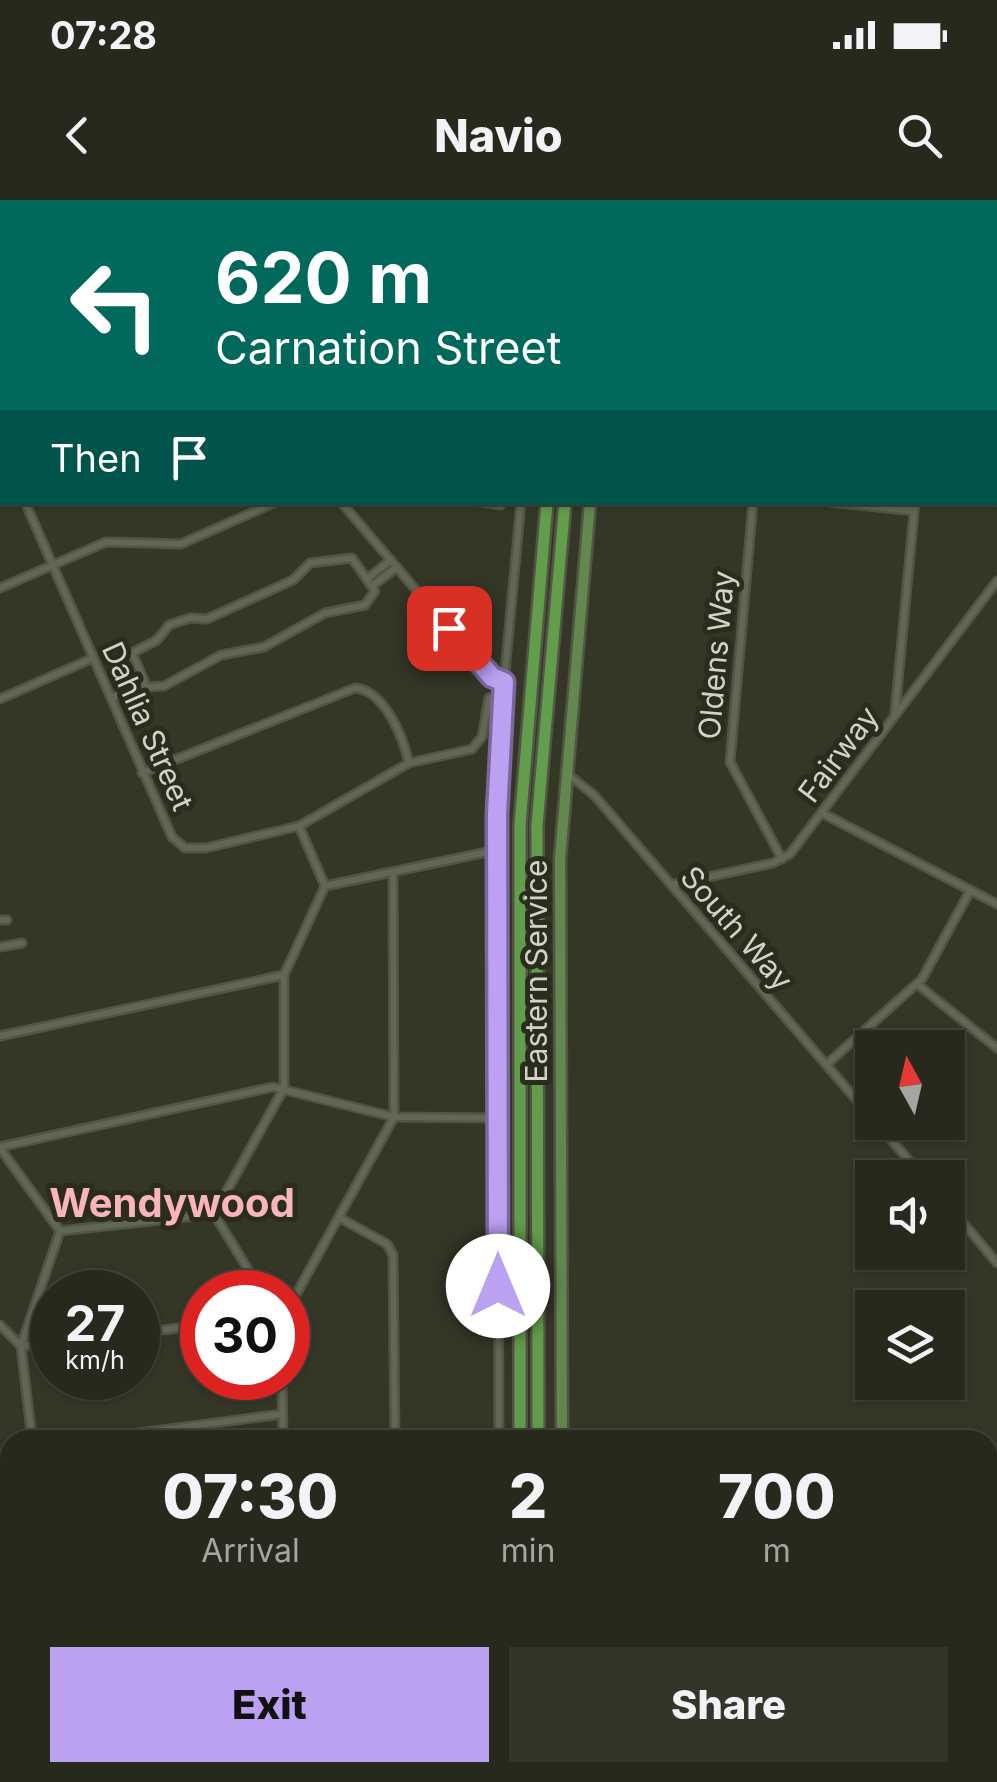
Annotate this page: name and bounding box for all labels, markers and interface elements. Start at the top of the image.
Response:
text: 07:28 [50,12,157,58]
icon: back [50,108,105,163]
text: Navio [434,108,563,163]
icon: search [892,108,947,163]
text: 620 m [215,235,432,320]
icon: left [50,240,180,370]
text: Carnation Street [215,320,561,375]
icon: arrive [162,430,217,485]
text: Then [50,435,142,481]
street label: Oldens Way [691,569,741,741]
pin [407,586,492,671]
icon: arrive [422,601,477,656]
street label: Dahlia Street [95,636,201,816]
street label: Fairway [790,699,886,809]
street label: South Way [673,859,801,997]
street label: Eastern Service [518,860,554,1082]
north arrow [855,1030,965,1140]
map controls [855,1030,965,1400]
button: sound [855,1160,965,1270]
district label: Wendywood [49,1178,295,1227]
position arrow [446,1234,550,1338]
speed limit sign: 30 [180,1270,310,1400]
button: layers [855,1290,965,1400]
text: 27 [65,1293,125,1353]
text: km/h [65,1345,125,1375]
text: 07:30 [163,1460,338,1532]
text: 2 [509,1460,547,1532]
text: 700 [718,1460,835,1532]
text: Arrival [201,1531,300,1570]
text: min [501,1531,555,1570]
text: m [763,1531,791,1570]
button: Exit [50,1647,489,1762]
button: Share [509,1647,948,1762]

